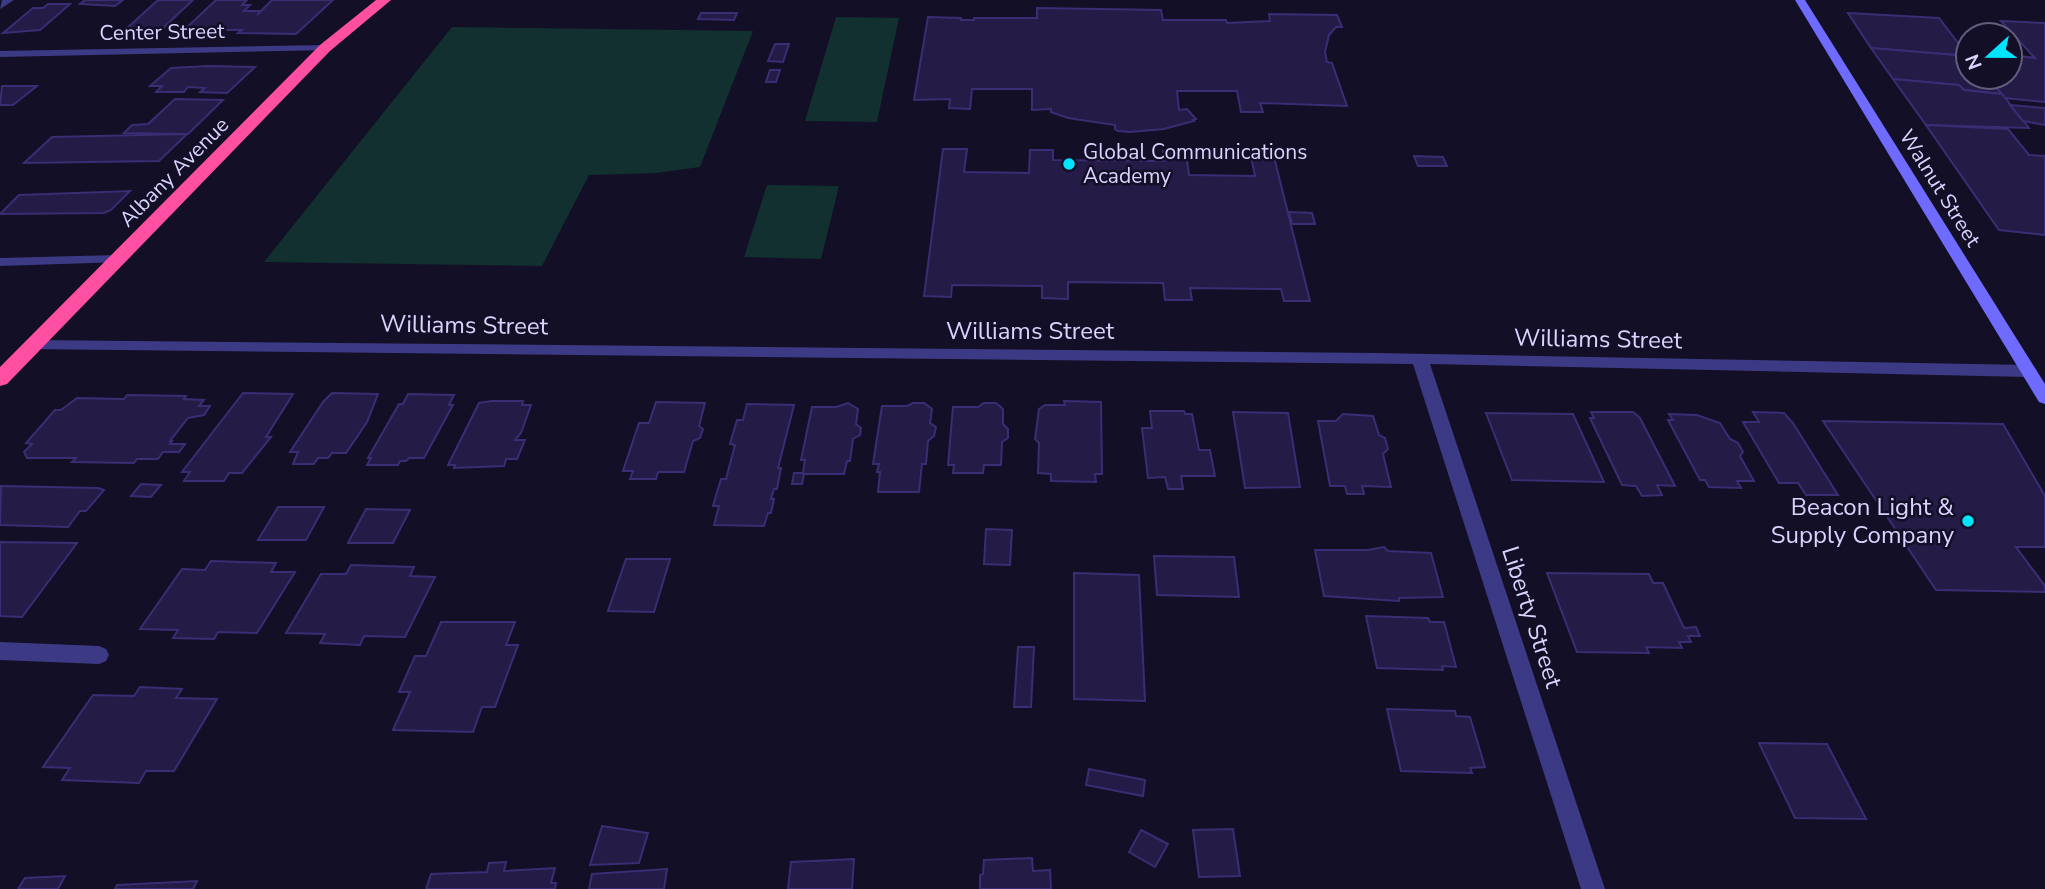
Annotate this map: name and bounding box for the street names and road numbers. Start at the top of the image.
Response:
street label: Center Street [99,17,225,47]
street label: Albany Avenue [113,111,235,233]
street label: Walnut Street [1893,124,1987,252]
street label: Williams Street [380,308,549,342]
street label: Williams Street [946,315,1115,347]
street label: Williams Street [1514,322,1683,356]
street label: Liberty Street [1494,542,1570,692]

